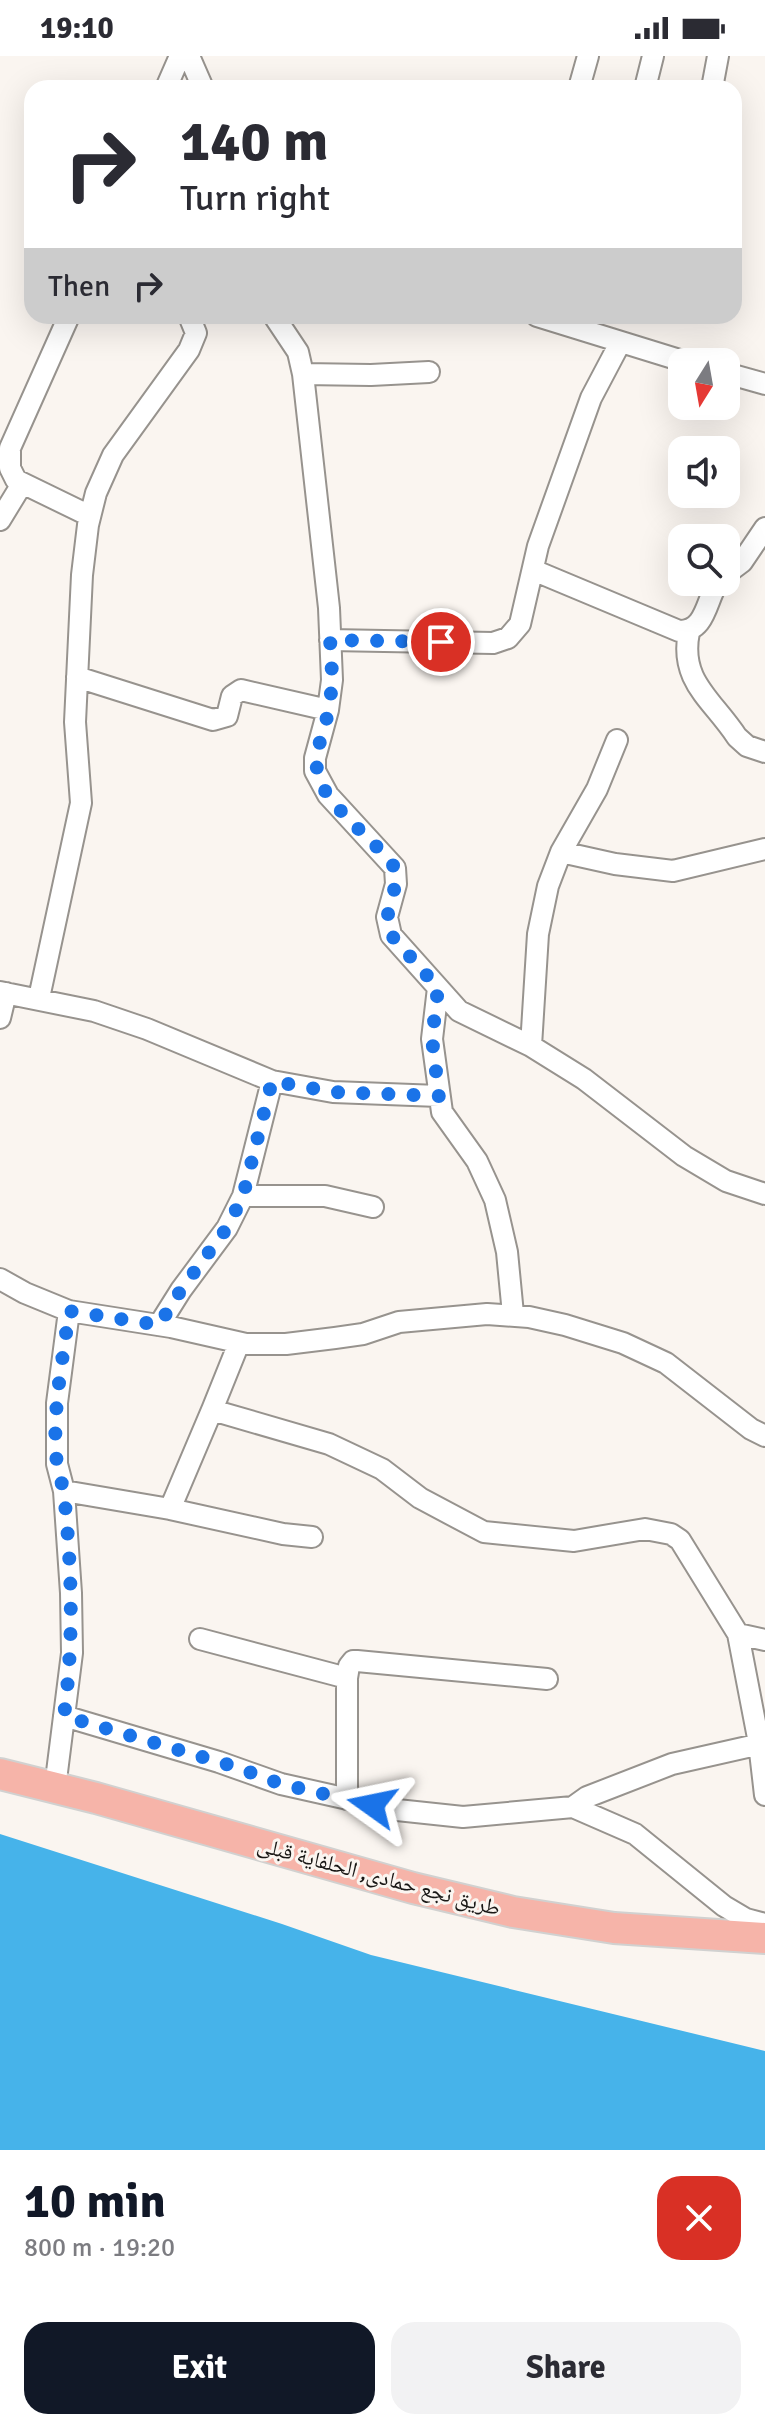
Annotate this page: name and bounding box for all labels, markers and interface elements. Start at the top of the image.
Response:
text: 19:10 [40,10,114,47]
text: 140 m [180,107,328,176]
icon: right [48,112,152,216]
text: Turn right [180,176,330,221]
icon: right [126,264,170,308]
text: Then [48,268,110,305]
north arrow [668,348,740,420]
map controls [668,348,740,596]
button: sound [668,436,740,508]
button: search [668,524,740,596]
pin [407,608,475,676]
icon: arrive [419,620,463,664]
position arrow [330,1763,414,1847]
street label: طريق نجع حمادى, الحلفاية قبلى [254,1831,504,1921]
text: 10 min [24,2172,166,2231]
button: close [657,2176,741,2260]
text: 800 m · 19:20 [24,2232,175,2264]
button: Exit [24,2322,375,2414]
button: Share [391,2322,741,2414]

